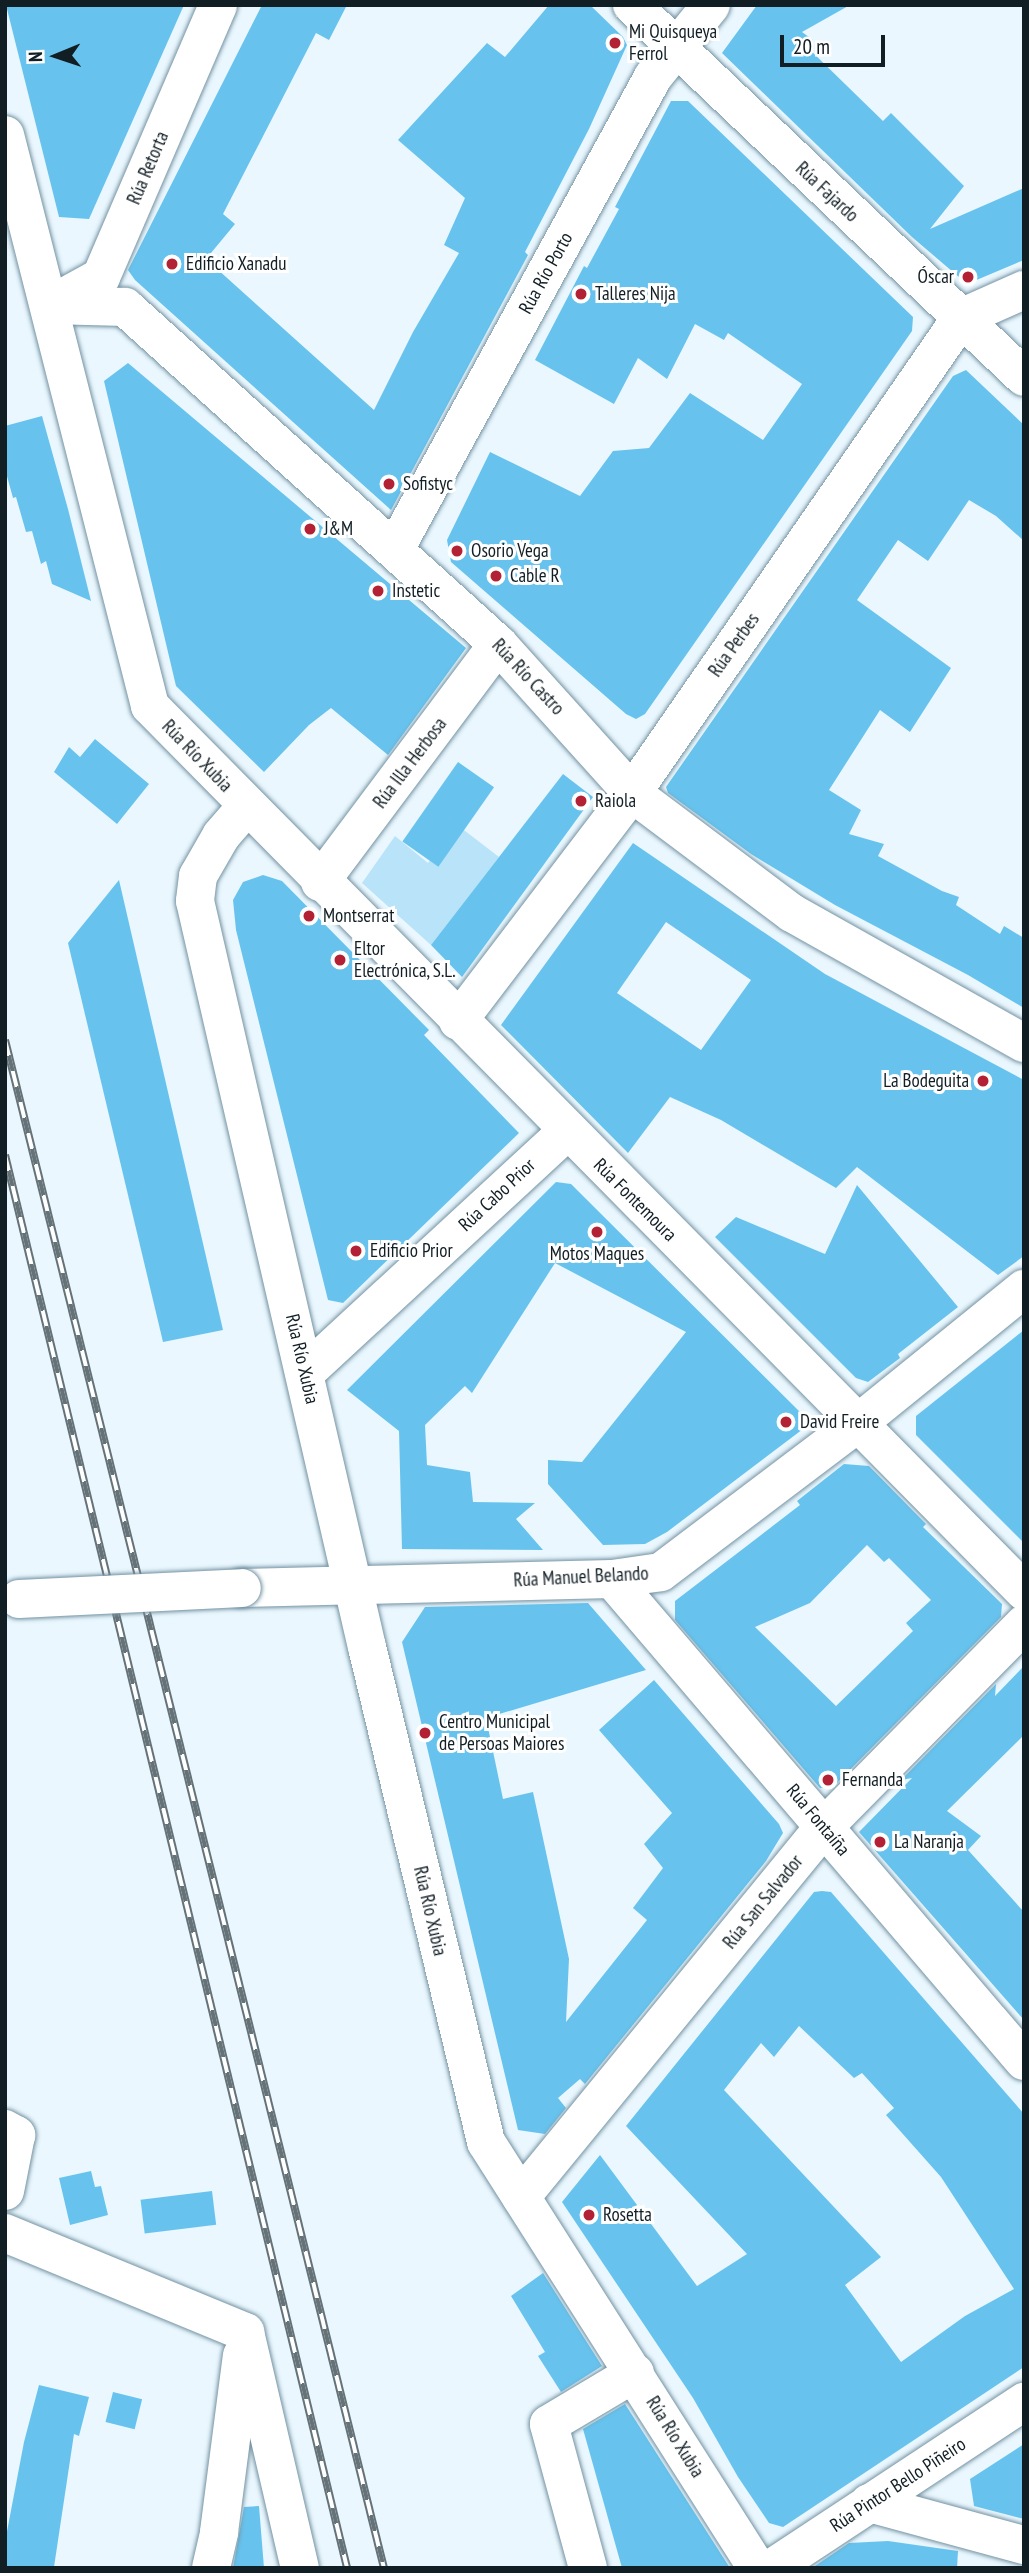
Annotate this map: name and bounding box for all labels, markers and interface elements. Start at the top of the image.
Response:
north arrow [21,21,91,91]
place label: Mi Quisqueya Ferrol [629,21,717,65]
scale bar [784,21,889,65]
text: 20 m [793,33,830,60]
marker: Mi Quisqueya Ferrol [607,35,623,51]
text: N [23,51,47,62]
street label: Rúa Retorta [122,128,174,208]
street label: Rúa Fajardo [791,157,863,227]
street label: Rúa Río Porto [514,228,578,318]
place label: Edificio Xanadu [186,253,287,275]
marker: Edificio Xanadu [164,256,180,272]
place label: Óscar [918,266,954,288]
marker: Óscar [960,269,976,285]
place label: Talleres Nija [595,283,676,305]
marker: Talleres Nija [573,286,589,302]
place label: Sofistyc [403,473,453,495]
marker: Sofistyc [381,476,397,492]
place label: J&M [324,518,353,540]
marker: J&M [302,521,318,537]
place label: Osorio Vega [471,540,549,562]
marker: Osorio Vega [449,543,465,559]
place label: Cable R [510,565,560,587]
marker: Cable R [488,568,504,584]
place label: Instetic [392,580,440,602]
marker: Instetic [370,583,386,599]
street label: Rúa Perbes [704,609,764,681]
street label: Rúa Río Castro [487,634,569,720]
street label: Rúa Illa Herbosa [369,713,451,813]
street label: Rúa Río Xubia [157,715,237,797]
place label: Raiola [595,790,636,812]
marker: Raiola [573,793,589,809]
place label: Montserrat [323,905,394,927]
marker: Montserrat [301,908,317,924]
place label: Eltor Electrónica, S.L. [354,938,457,982]
marker: Eltor Electrónica, S.L. [332,952,348,968]
place label: La Bodeguita [883,1070,969,1092]
marker: La Bodeguita [975,1073,991,1089]
street label: Rúa Cabo Prior [454,1154,540,1236]
street label: Rúa Fontemoura [589,1154,681,1246]
marker: Motos Maques [589,1224,605,1240]
place label: Edificio Prior [370,1240,453,1262]
marker: Edificio Prior [348,1243,364,1259]
place label: Motos Maques [550,1243,644,1265]
street label: Rúa Río Xubia [281,1312,323,1406]
place label: David Freire [800,1411,879,1433]
marker: David Freire [778,1414,794,1430]
street label: Rúa Manuel Belando [513,1562,649,1592]
place label: Centro Municipal de Persoas Maiores [439,1711,564,1755]
marker: Centro Municipal de Persoas Maiores [417,1725,433,1741]
place label: Fernanda [842,1769,903,1791]
marker: Fernanda [820,1772,836,1788]
street label: Rúa Fontaíña [782,1780,854,1860]
place label: La Naranja [894,1831,964,1853]
marker: La Naranja [872,1834,888,1850]
street label: Rúa San Salvador [718,1851,808,1953]
street label: Rúa Río Xubia [409,1864,451,1958]
place label: Rosetta [603,2204,652,2226]
marker: Rosetta [581,2207,597,2223]
street label: Rúa Río Xubia [641,2392,709,2482]
street label: Rúa Pintor Bello Piñeiro [826,2433,970,2537]

